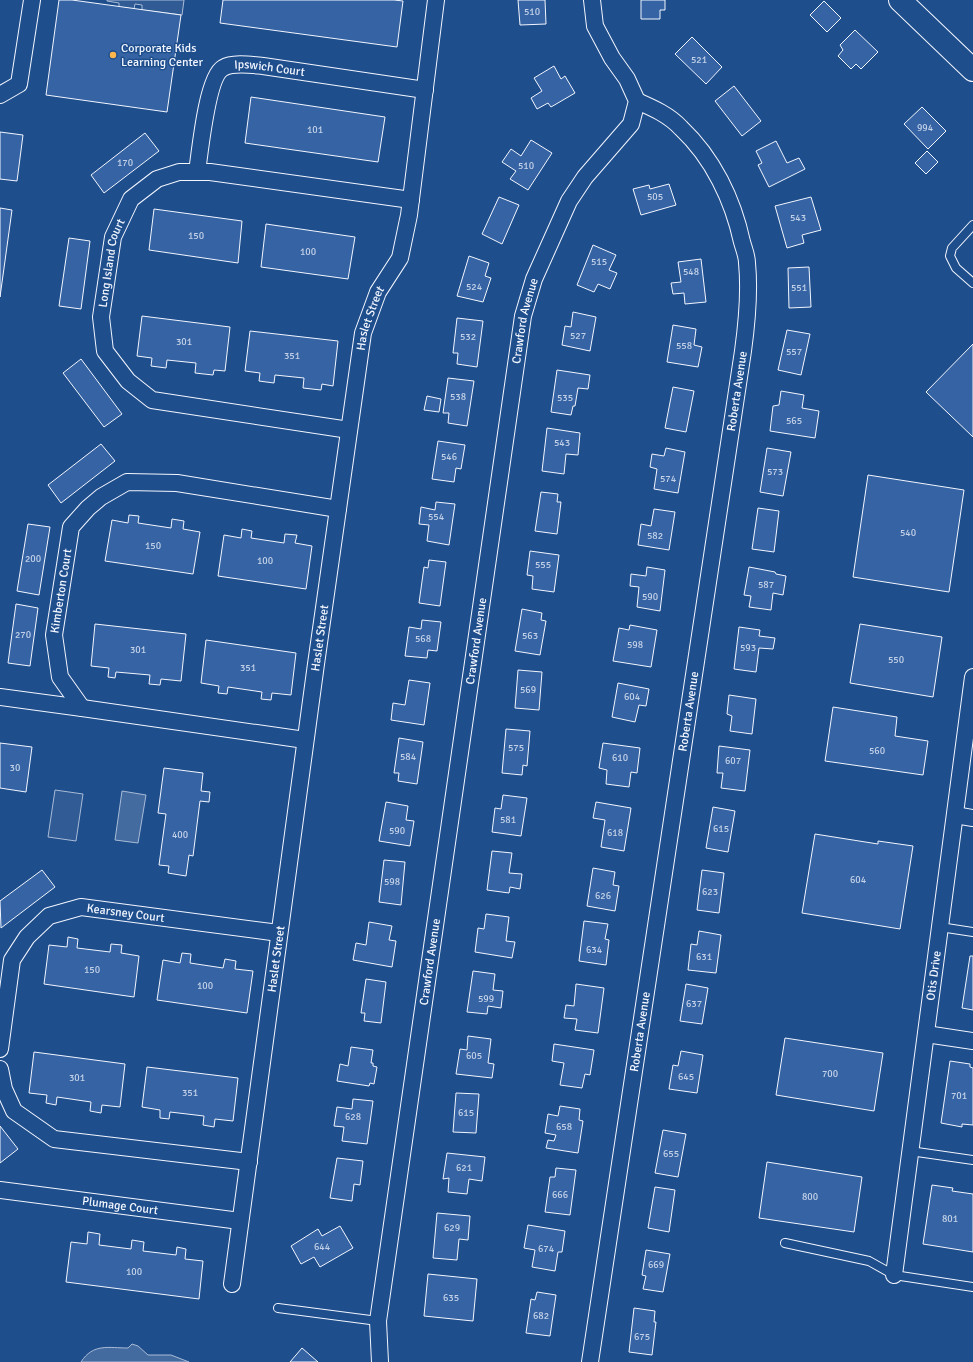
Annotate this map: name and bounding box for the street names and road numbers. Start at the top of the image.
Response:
street label: Ipswich Court [234,57,306,80]
street label: Long Island Court [95,216,128,308]
street label: Crawford Avenue [509,276,541,365]
street label: Haslet Street [353,283,387,351]
street label: Roberta Avenue [723,350,750,432]
street label: Kimberton Court [47,548,75,634]
street label: Crawford Avenue [462,597,490,685]
street label: Haslet Street [308,604,332,672]
street label: Roberta Avenue [675,670,702,753]
street label: Kearsney Court [86,900,165,925]
street label: Crawford Avenue [416,917,443,1006]
street label: Haslet Street [264,925,288,993]
street label: Otis Drive [923,950,944,1001]
street label: Roberta Avenue [627,991,653,1073]
street label: Plumage Court [81,1193,159,1218]

